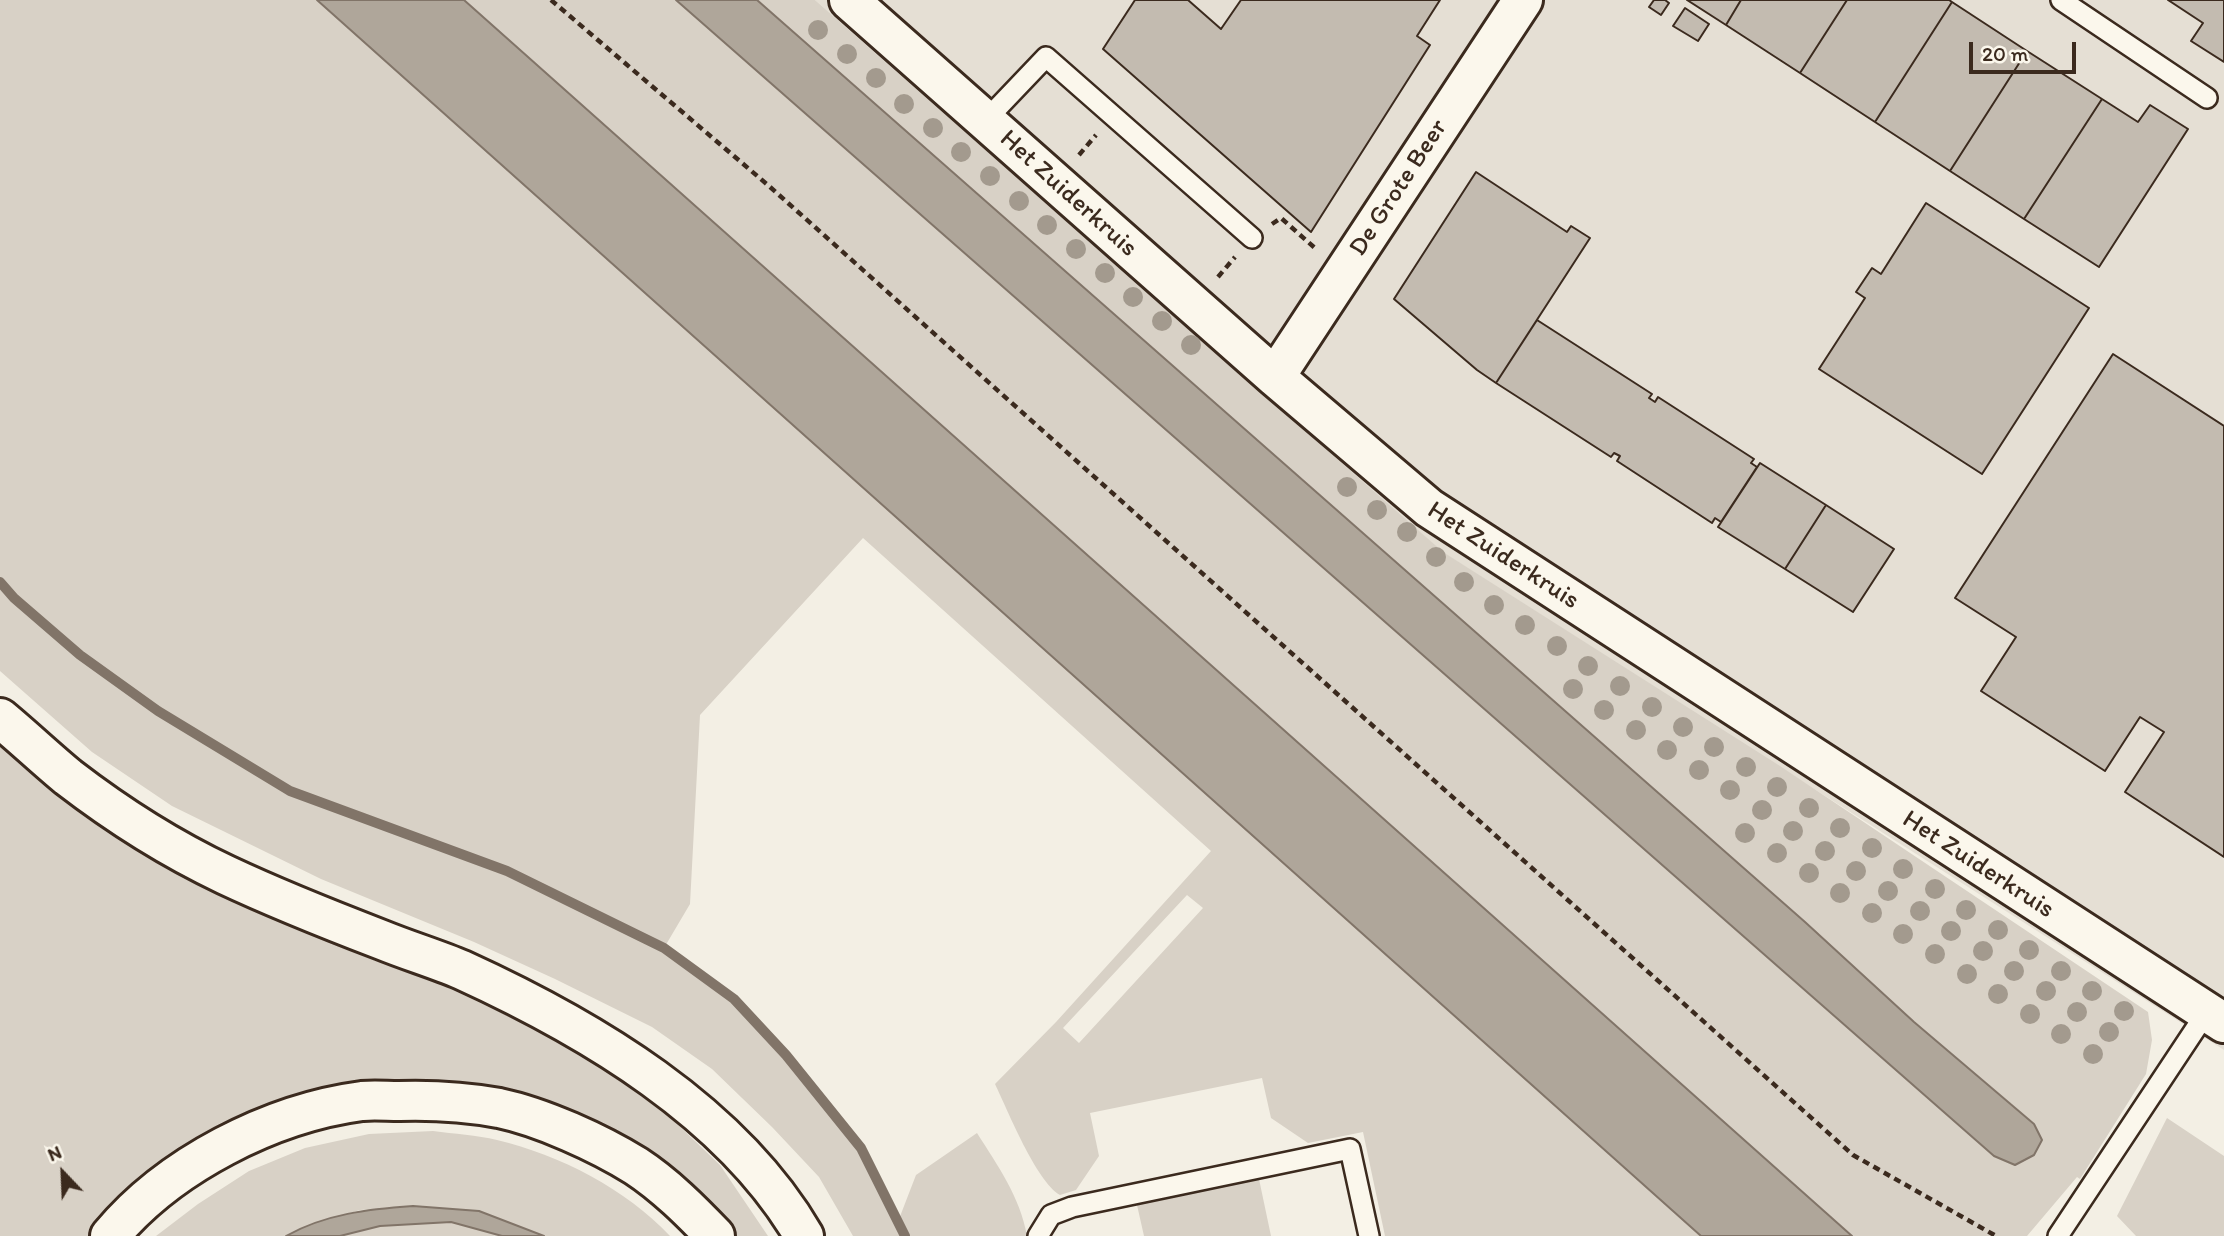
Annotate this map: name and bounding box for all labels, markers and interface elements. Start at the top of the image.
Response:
scale bar [1972,28,2079,72]
text: 20 m [1982,41,2028,66]
street label: De Grote Beer [1343,114,1455,262]
street label: Het Zuiderkruis [993,124,1143,264]
street label: Het Zuiderkruis [1421,495,1585,617]
street label: Het Zuiderkruis [1896,804,2060,926]
north arrow [28,1138,98,1208]
text: N [44,1140,65,1166]

